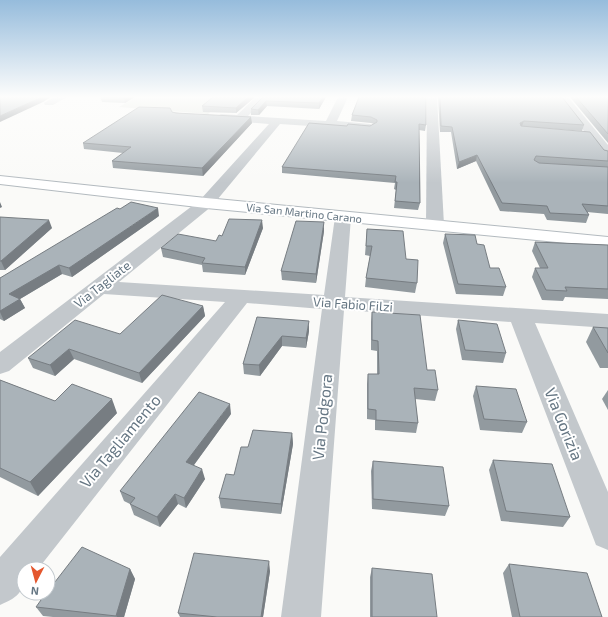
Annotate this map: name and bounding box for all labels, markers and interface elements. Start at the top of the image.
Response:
street label: Via San Martino Carano [245,200,363,225]
street label: Via Tagliate [70,257,134,311]
street label: Via Fabio Filzi [313,293,393,315]
street label: Via Podgora [308,373,335,461]
street label: Via Gorizia [541,385,588,463]
street label: Via Tagliamento [75,390,164,491]
north arrow [16,561,56,601]
text: N [30,585,40,598]

